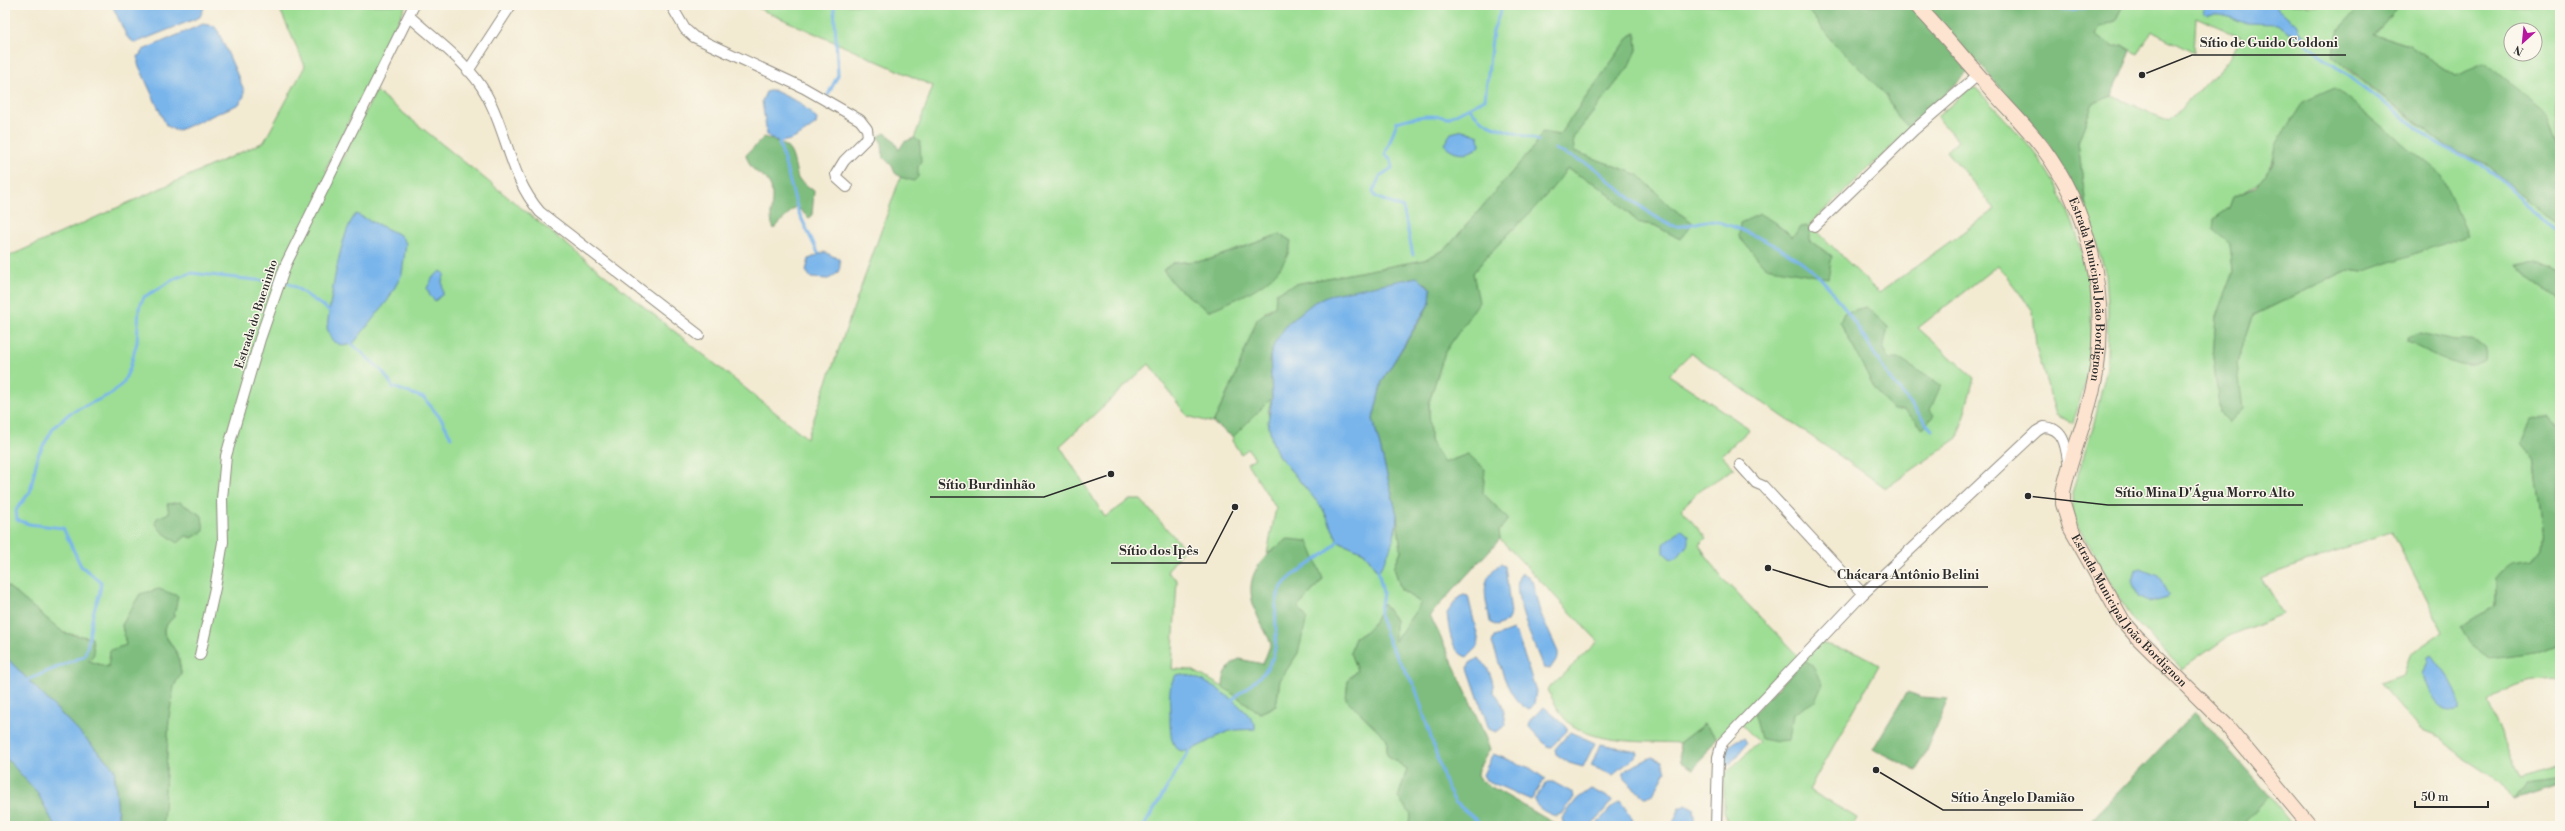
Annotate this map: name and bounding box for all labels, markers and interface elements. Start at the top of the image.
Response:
north arrow [2503,22,2543,62]
callout: Sítio de Guido Goldoni [2192,30,2346,55]
text: Sítio de Guido Goldoni [2200,35,2338,51]
text: N [2512,42,2526,58]
street label: Estrada Municipal João Bordignon [2065,195,2107,383]
street label: Estrada do Bueninho [232,257,281,371]
callout: Sítio Burdinhão [930,472,1044,497]
text: Sítio Burdinhão [938,477,1036,493]
callout: Sítio Mina D'Água Morro Alto [2108,480,2303,505]
text: Sítio Mina D'Água Morro Alto [2115,484,2295,501]
street label: Estrada Municipal João Bordignon [2068,532,2190,690]
callout: Sítio dos Ipês [1111,538,1206,563]
text: Sítio dos Ipês [1119,543,1199,559]
callout: Chácara Antônio Belini [1829,562,1988,587]
text: Chácara Antônio Belini [1837,567,1979,583]
scale bar [2415,783,2488,809]
callout: Sítio Ângelo Damião [1943,785,2083,810]
text: Sítio Ângelo Damião [1951,789,2075,806]
text: 50 m [2421,790,2449,805]

